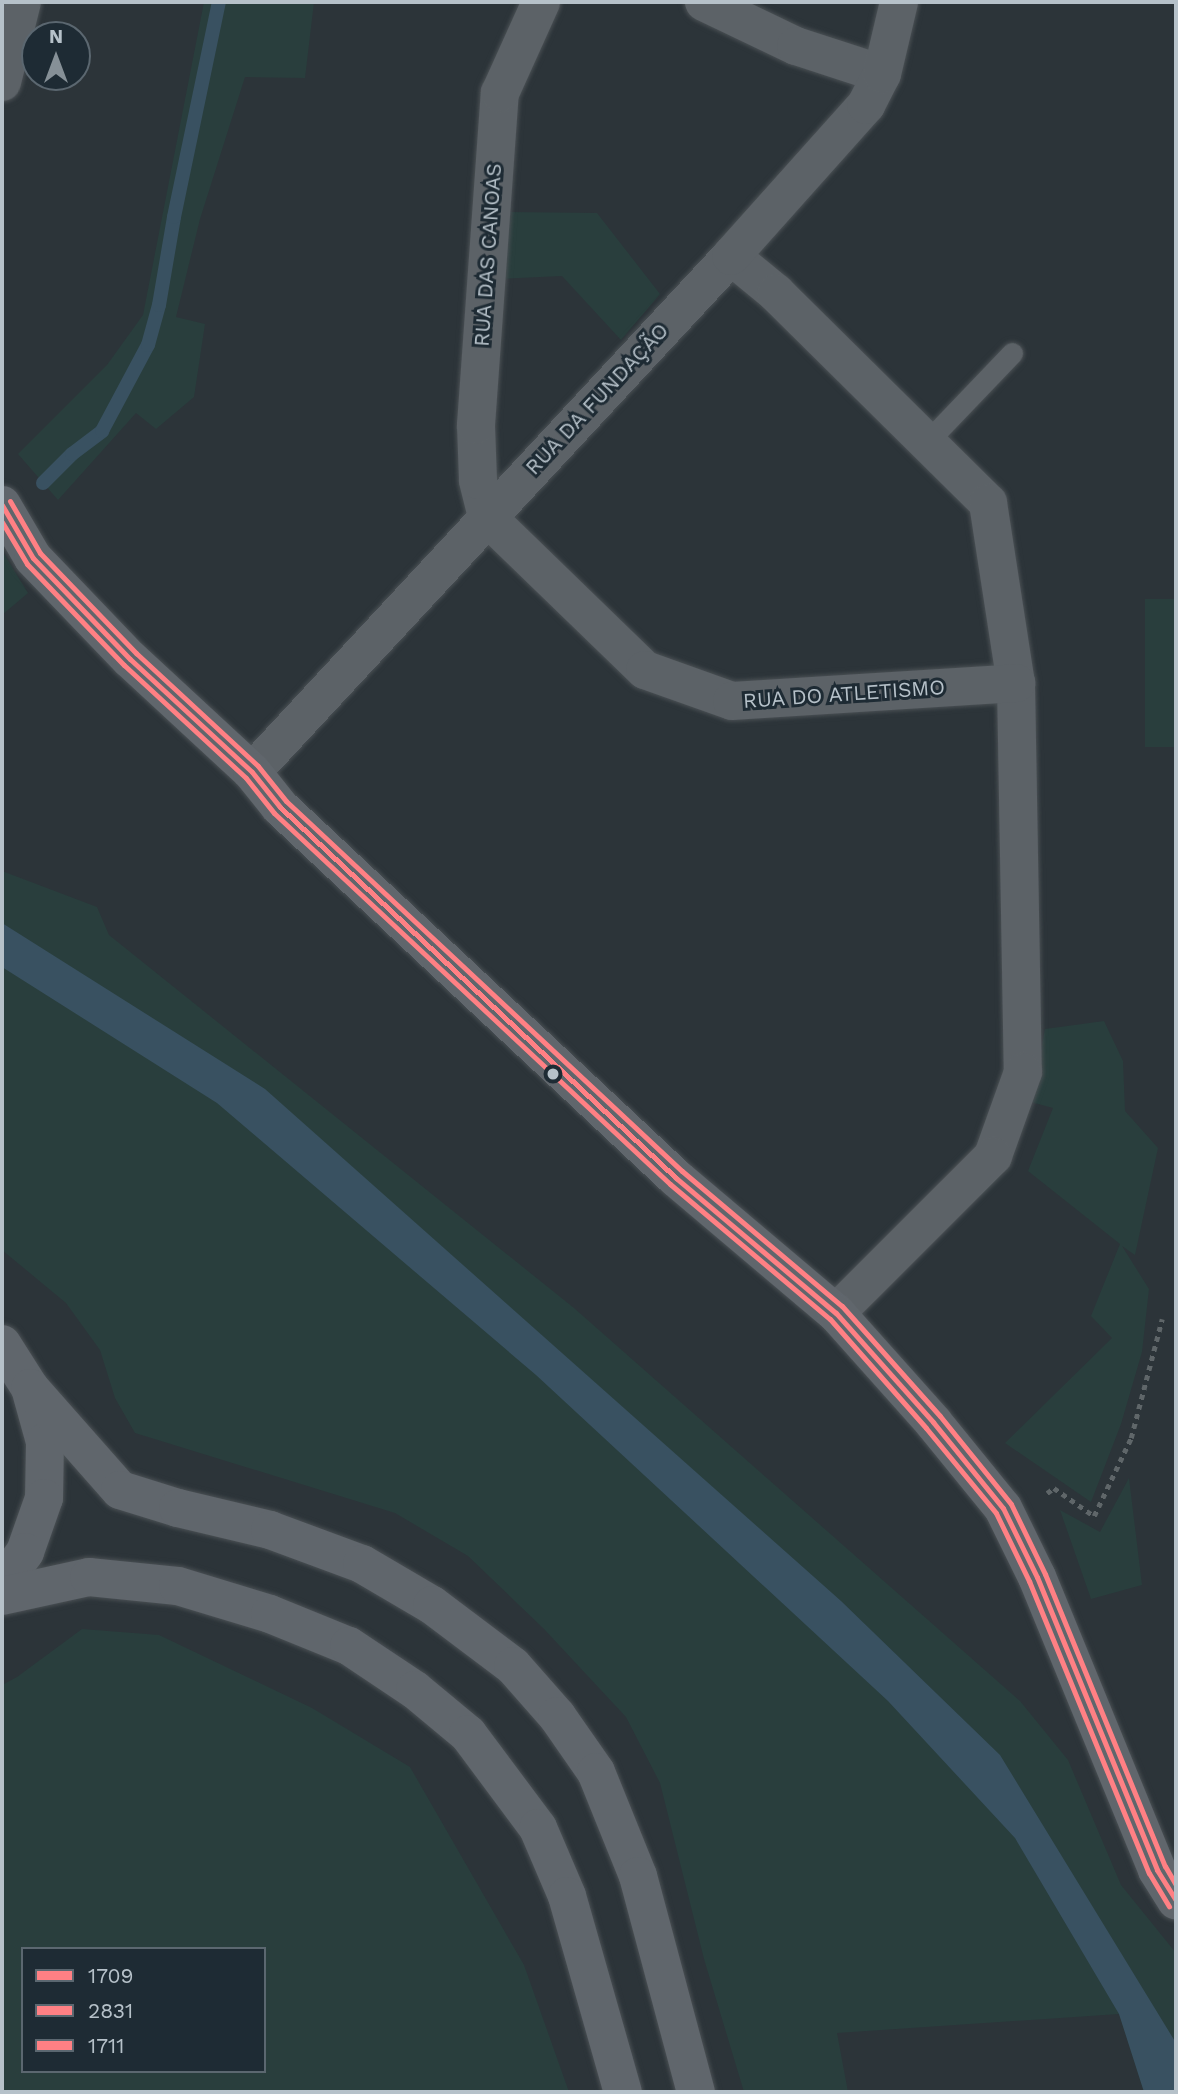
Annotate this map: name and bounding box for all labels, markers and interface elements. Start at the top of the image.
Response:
north arrow [21,21,91,91]
text: N [49,25,63,48]
street label: RUA DAS CANOAS [469,162,507,348]
street label: RUA DA FUNDAÇÃO [520,317,674,481]
street label: RUA DO ATLETISMO [741,674,947,714]
unlabelled marker [546,1067,560,1081]
legend [21,1947,266,2073]
text: 1709 [88,1963,134,1988]
text: 2831 [88,1998,133,2023]
text: 1711 [88,2033,124,2058]

